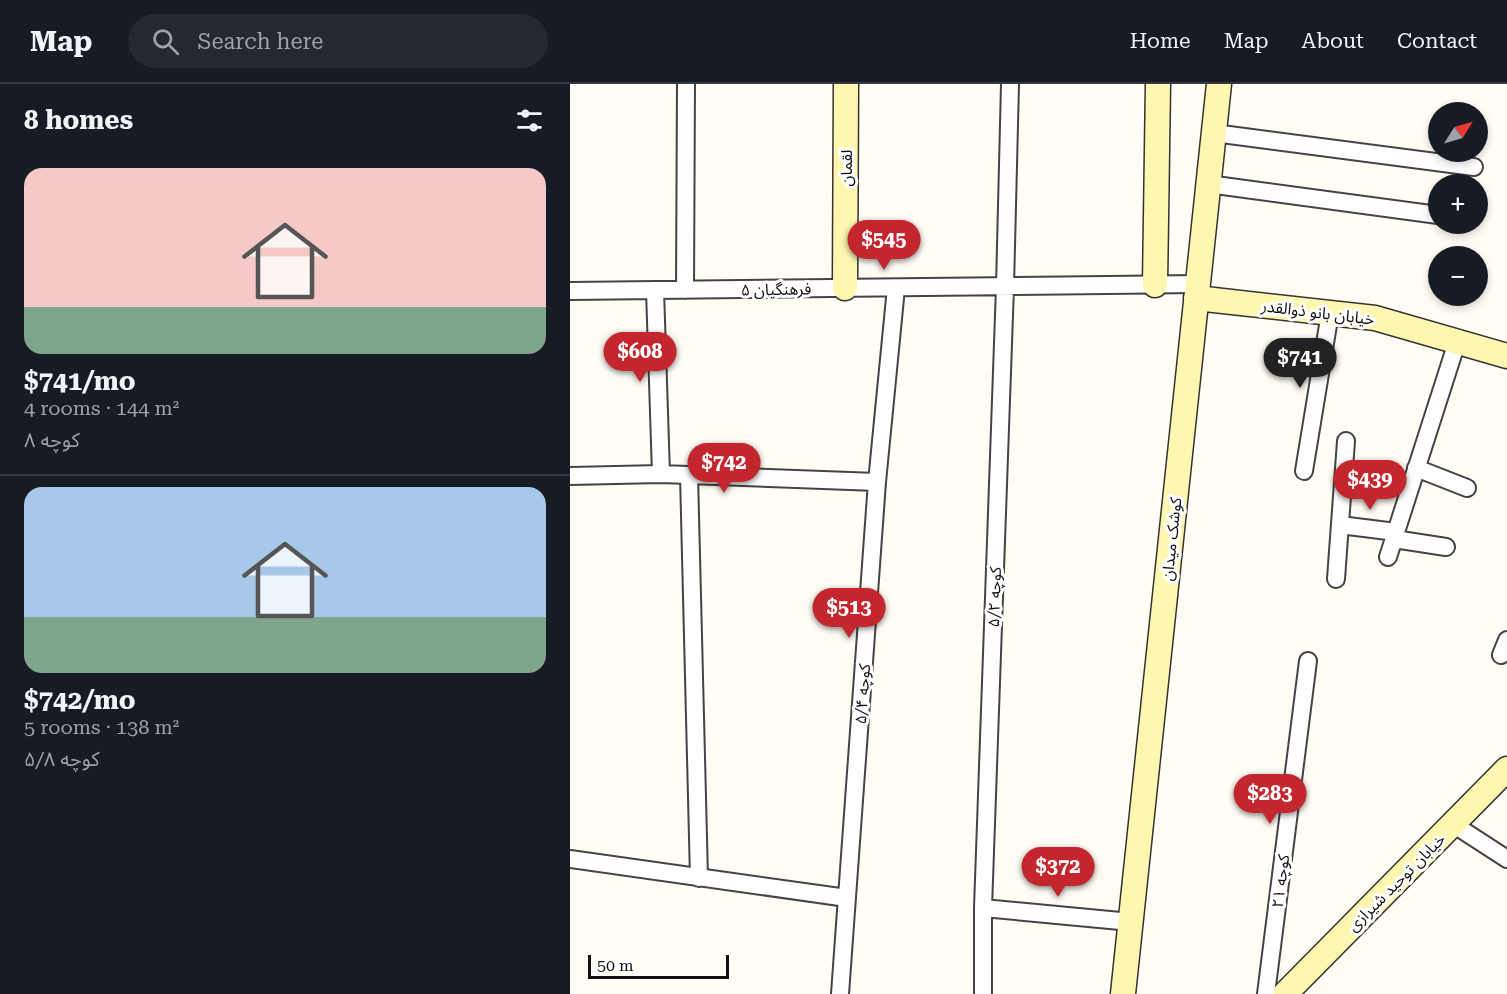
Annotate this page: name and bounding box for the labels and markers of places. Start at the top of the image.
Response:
pin: $545 [848,220,920,271]
pin: $608 [604,332,676,383]
pin: $741 [1264,338,1336,389]
pin: $742 [688,443,760,494]
pin: $439 [1334,460,1406,511]
pin: $513 [813,588,885,639]
pin: $283 [1234,774,1306,825]
pin: $372 [1022,847,1094,898]

